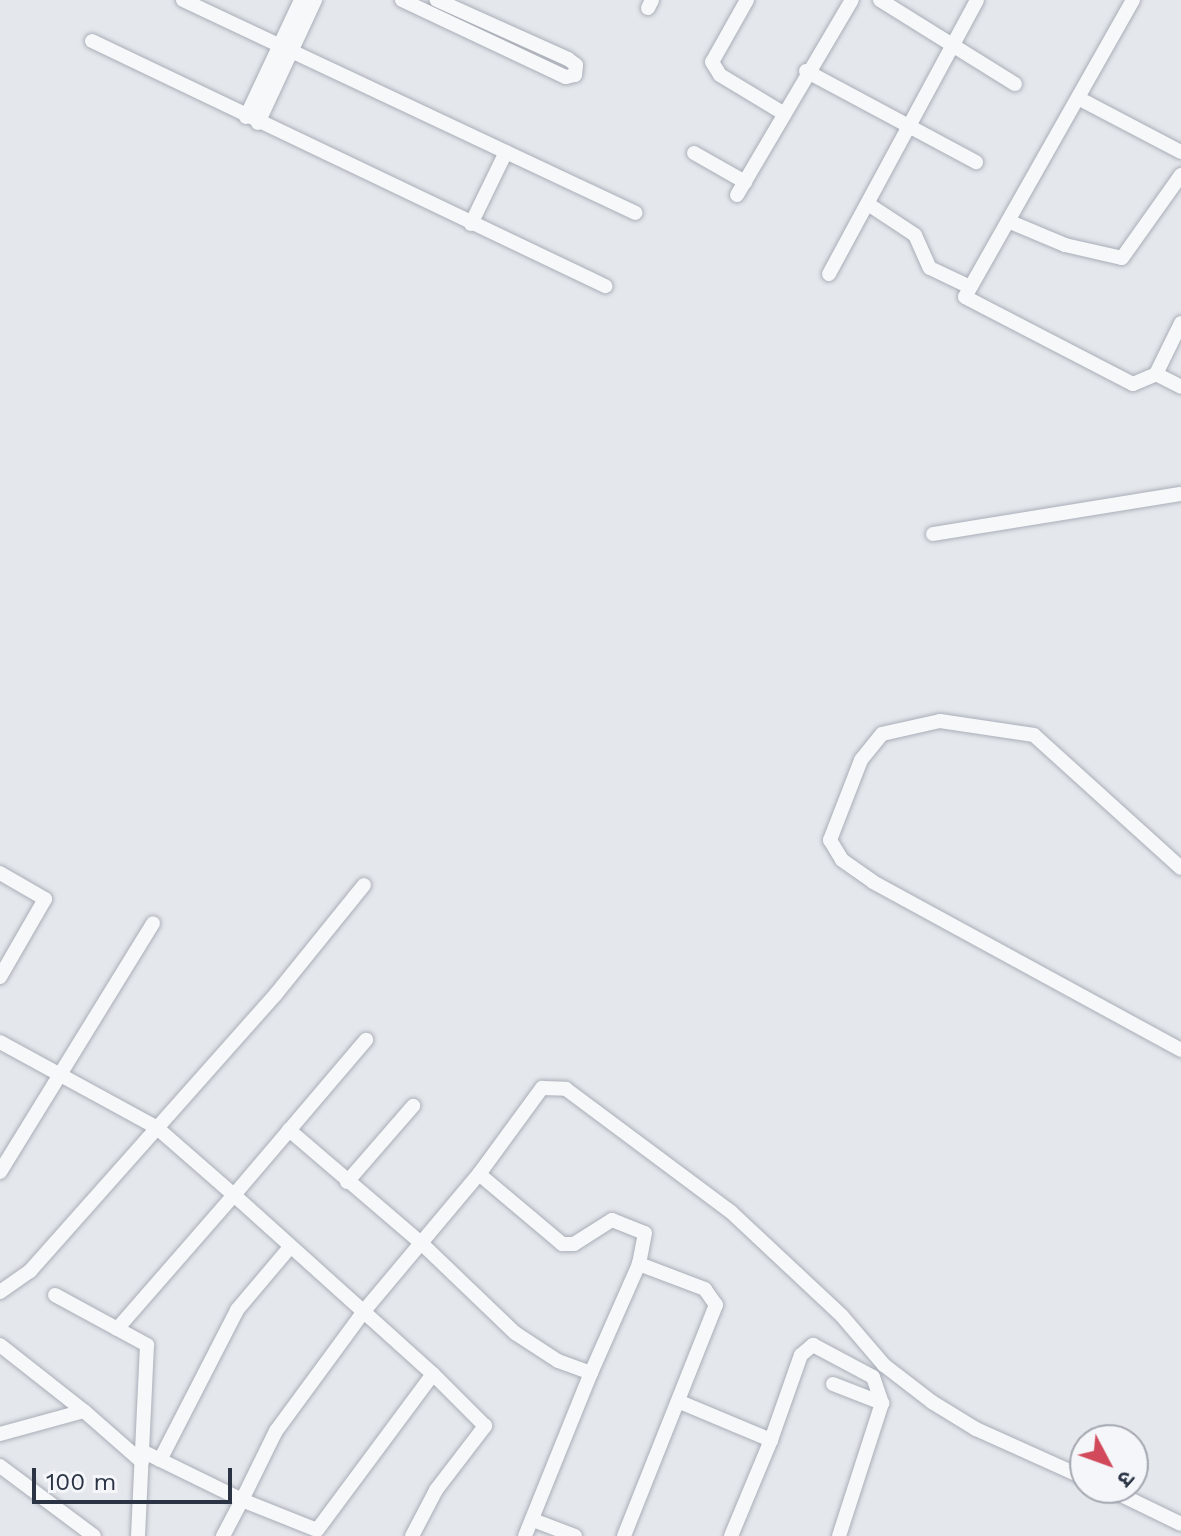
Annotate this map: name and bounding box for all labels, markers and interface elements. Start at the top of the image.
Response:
north arrow [1069,1424,1149,1504]
scale bar [36,1452,236,1502]
text: उ [1112,1466,1140,1492]
text: 100 m [46,1468,116,1496]

